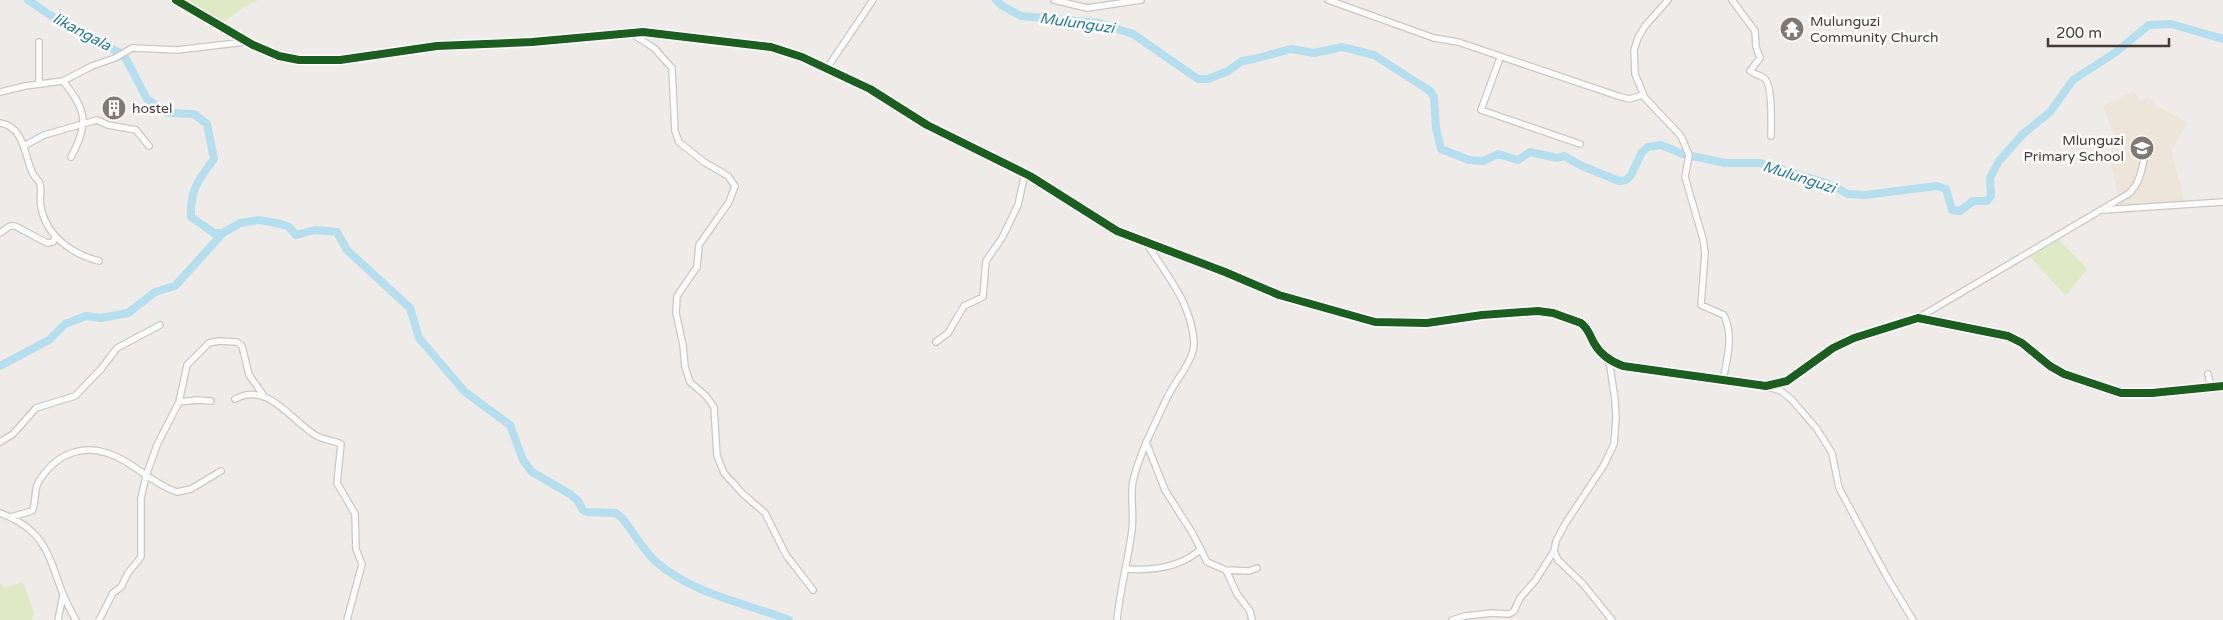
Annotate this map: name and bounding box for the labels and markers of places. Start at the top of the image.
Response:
place label: Mulunguzi Community Church [1810,13,1939,46]
temple icon: Mulunguzi Community Church [1779,16,1805,42]
building icon: hostel [101,95,127,121]
place label: hostel [132,100,172,117]
place label: Mlunguzi Primary School [2023,132,2124,165]
school or university icon: Mlunguzi Primary School [2129,135,2155,161]

